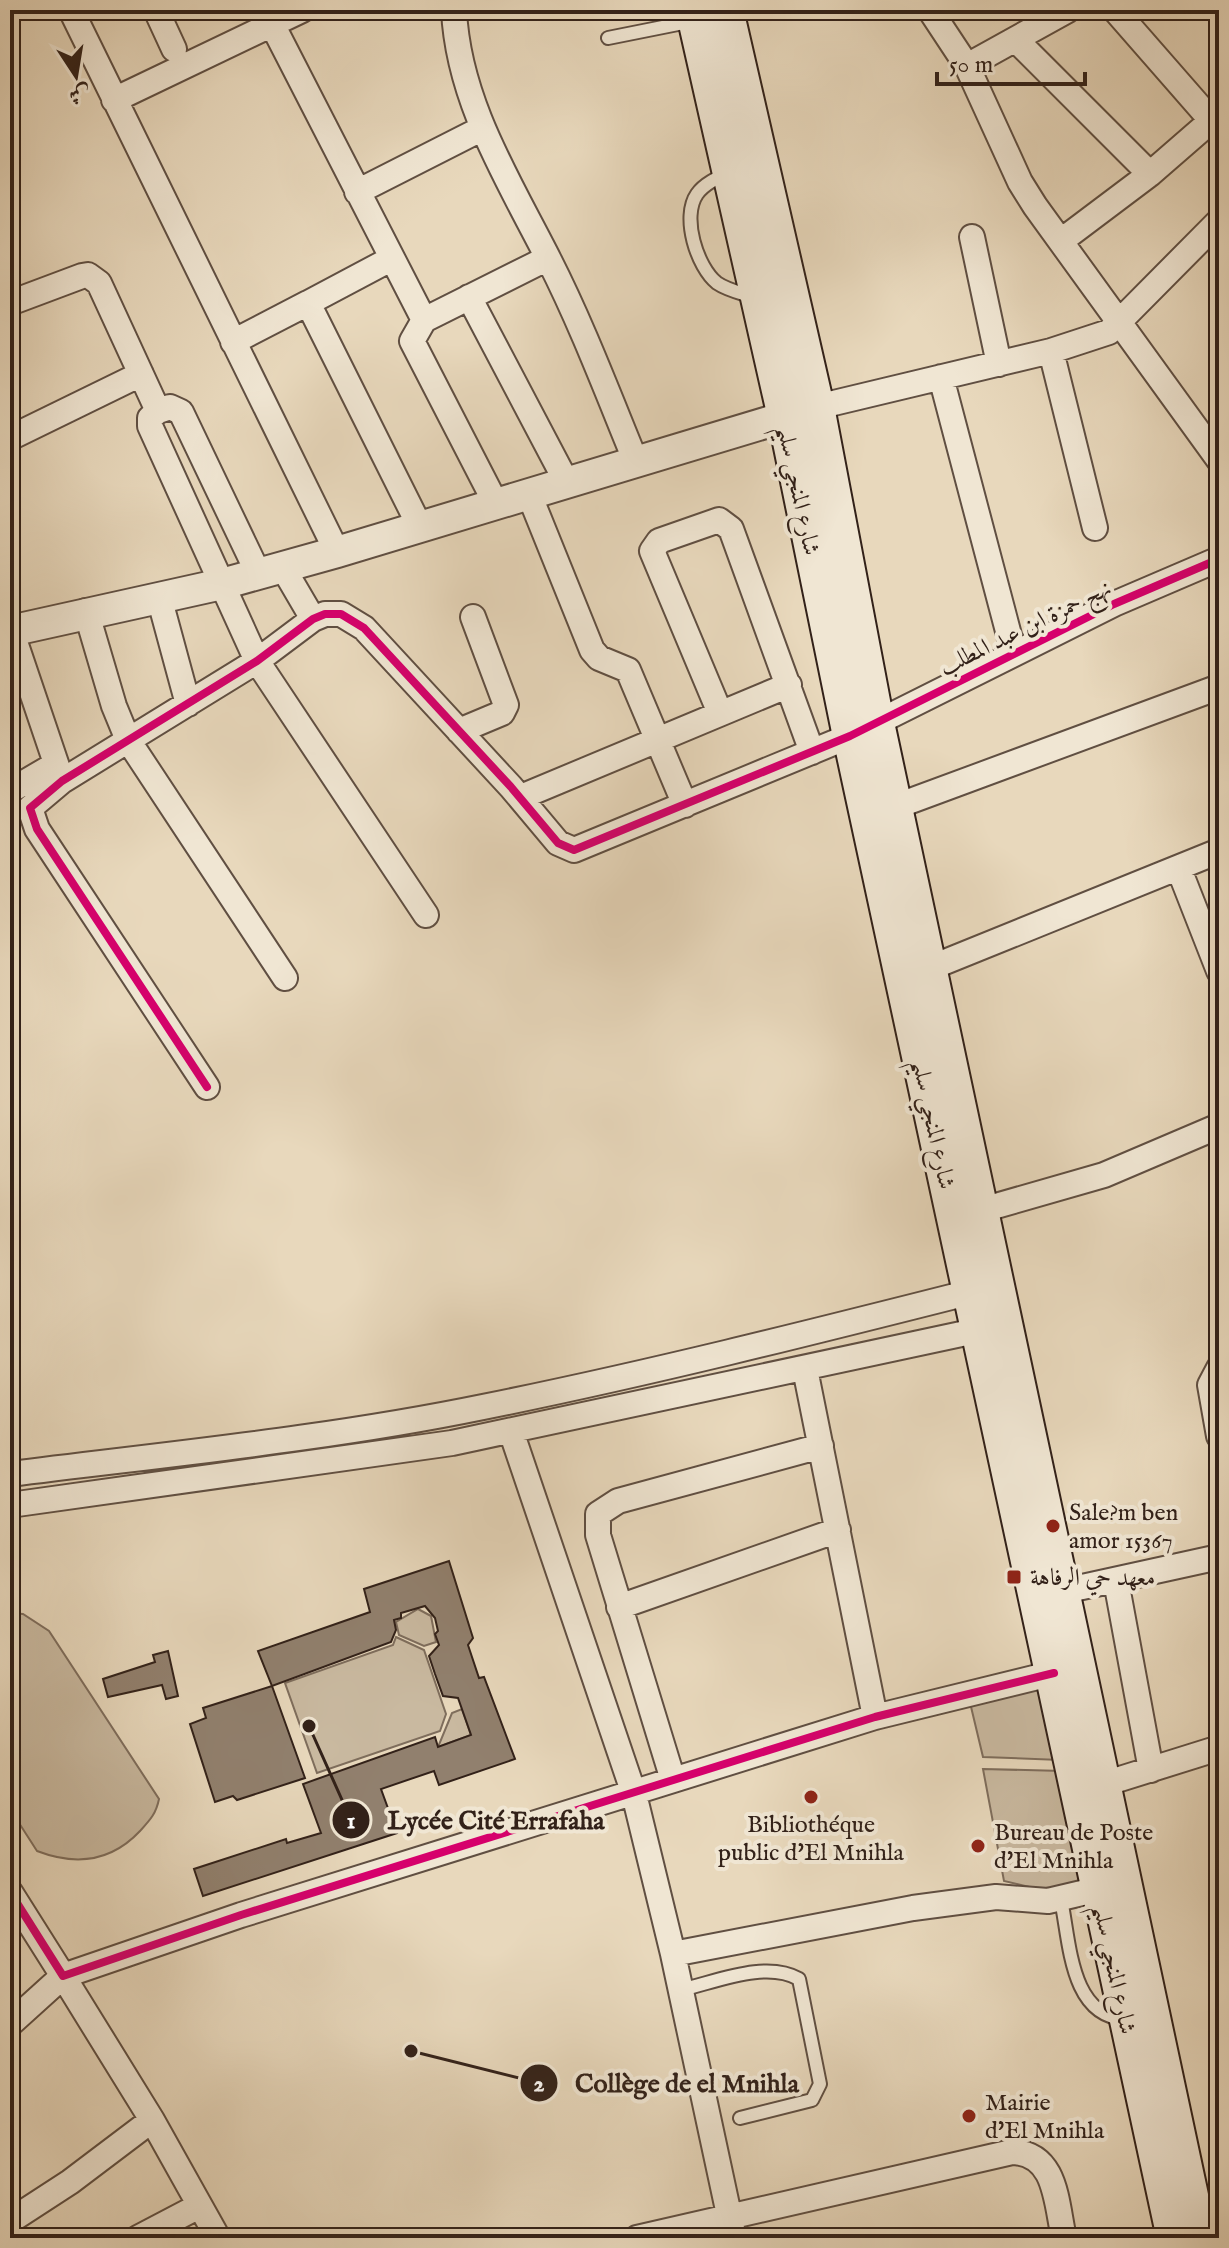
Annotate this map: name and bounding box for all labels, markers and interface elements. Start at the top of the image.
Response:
north arrow [36,36,116,116]
scale bar [937,36,1085,86]
text: 50 m [949,50,993,81]
text: ش [66,78,93,110]
street label: شارع المنجي سليم [762,422,826,560]
street label: نهج حمزة ابن عبد المطلب [934,573,1119,687]
street label: شارع المنجي سليم [897,1056,961,1194]
place label: Sale?m ben amor 15367 [1069,1498,1178,1557]
marker: Sale?m ben amor 15367 [1044,1517,1062,1535]
place label: معهد حي الرفاهة [1030,1563,1155,1596]
marker: معهد حي الرفاهة [1005,1568,1023,1586]
marker: Bibliothéque public d'El Mnihla [802,1788,820,1806]
callout: Lycée Cité Errafaha [331,1795,620,1845]
text: Lycée Cité Errafaha [387,1805,605,1838]
text: 1 [347,1806,356,1837]
place label: Bibliothéque public d'El Mnihla [718,1810,905,1869]
place label: Bureau de Poste d'El Mnihla [994,1818,1153,1877]
marker: Bureau de Poste d'El Mnihla [969,1837,987,1855]
street label: شارع المنجي سليم [1078,1901,1142,2039]
callout: Collège de el Mnihla [519,2058,815,2108]
text: Collège de el Mnihla [575,2068,800,2101]
text: 2 [533,2069,545,2100]
place label: Mairie d'El Mnihla [985,2088,1105,2147]
marker: Mairie d'El Mnihla [960,2107,978,2125]

